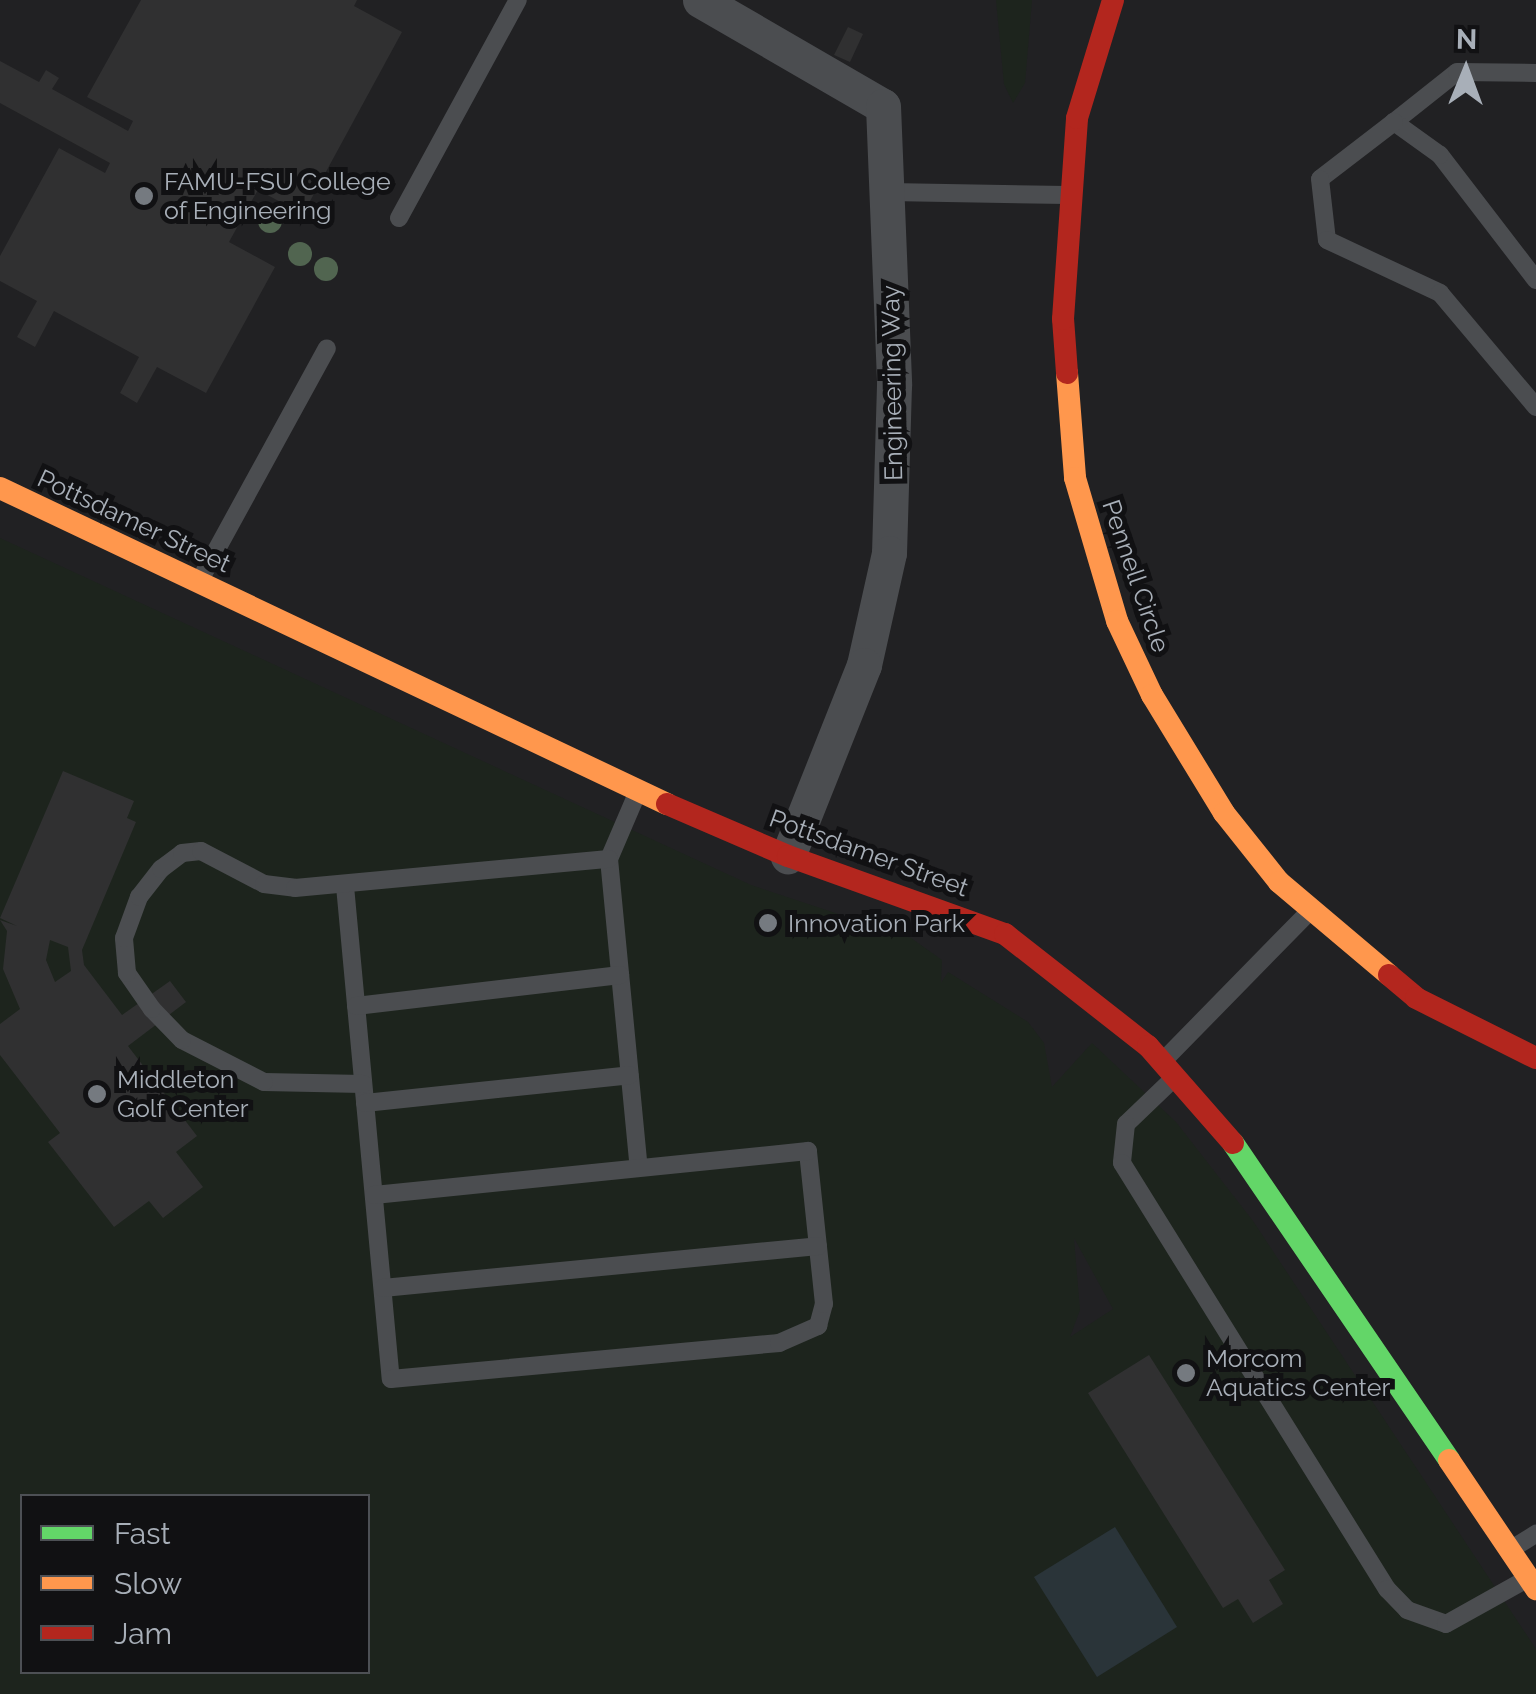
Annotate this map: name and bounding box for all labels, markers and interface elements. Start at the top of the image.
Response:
north arrow [1416,20,1516,120]
text: N [1456,23,1478,56]
place label: FAMU-FSU College of Engineering [164,167,391,226]
marker: FAMU-FSU College of Engineering [133,185,155,207]
street label: Engineering Way [875,284,909,482]
street label: Pottsdamer Street [32,463,236,579]
street label: Pennell Circle [1096,495,1176,657]
street label: Pottsdamer Street [765,803,973,903]
place label: Innovation Park [788,908,965,938]
marker: Innovation Park [757,912,779,934]
place label: Middleton Golf Center [117,1065,249,1124]
marker: Middleton Golf Center [86,1083,108,1105]
place label: Morcom Aquatics Center [1206,1344,1390,1403]
marker: Morcom Aquatics Center [1175,1362,1197,1384]
legend [20,1494,370,1674]
text: Fast [114,1516,171,1551]
text: Slow [114,1566,182,1601]
text: Jam [114,1616,172,1651]

